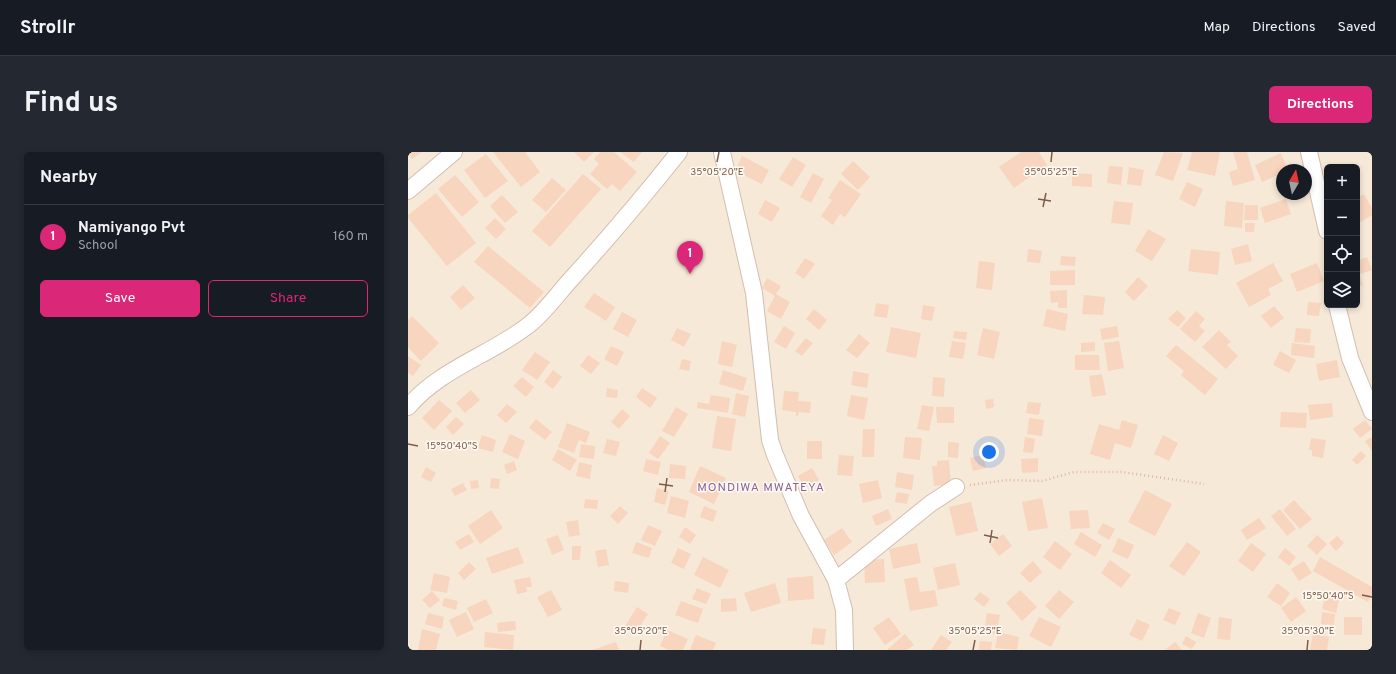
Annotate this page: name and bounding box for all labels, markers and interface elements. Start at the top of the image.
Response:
text: Strollr [20,16,75,40]
text: Map [1204,19,1230,36]
text: Directions [1252,19,1316,36]
text: Saved [1338,19,1376,36]
text: Find us [24,86,118,122]
button: Directions [1269,86,1372,123]
north arrow [1276,164,1312,200]
map controls [1324,164,1360,308]
button: + [1324,164,1360,200]
text: 35°05'20"E [690,166,744,179]
text: 35°05'25"E [1024,166,1078,179]
text: Nearby [40,167,97,189]
button: − [1324,200,1360,236]
text: Namiyango Pvt [78,219,185,238]
text: 1 [50,229,56,245]
text: 160 m [333,229,368,245]
button: locate [1324,236,1360,272]
text: School [78,238,118,254]
pin: 1 [677,241,703,274]
button: layers [1324,272,1360,308]
button: Save [40,280,200,317]
button: Share [208,280,368,317]
text: 15°50'40"S [426,440,478,453]
your location [979,442,999,462]
district label: MONDIWA MWATEYA [697,480,825,496]
text: 15°50'40"S [1302,590,1354,603]
text: 35°05'20"E [614,625,668,638]
text: 35°05'25"E [948,625,1002,638]
text: 35°05'30"E [1281,625,1335,638]

